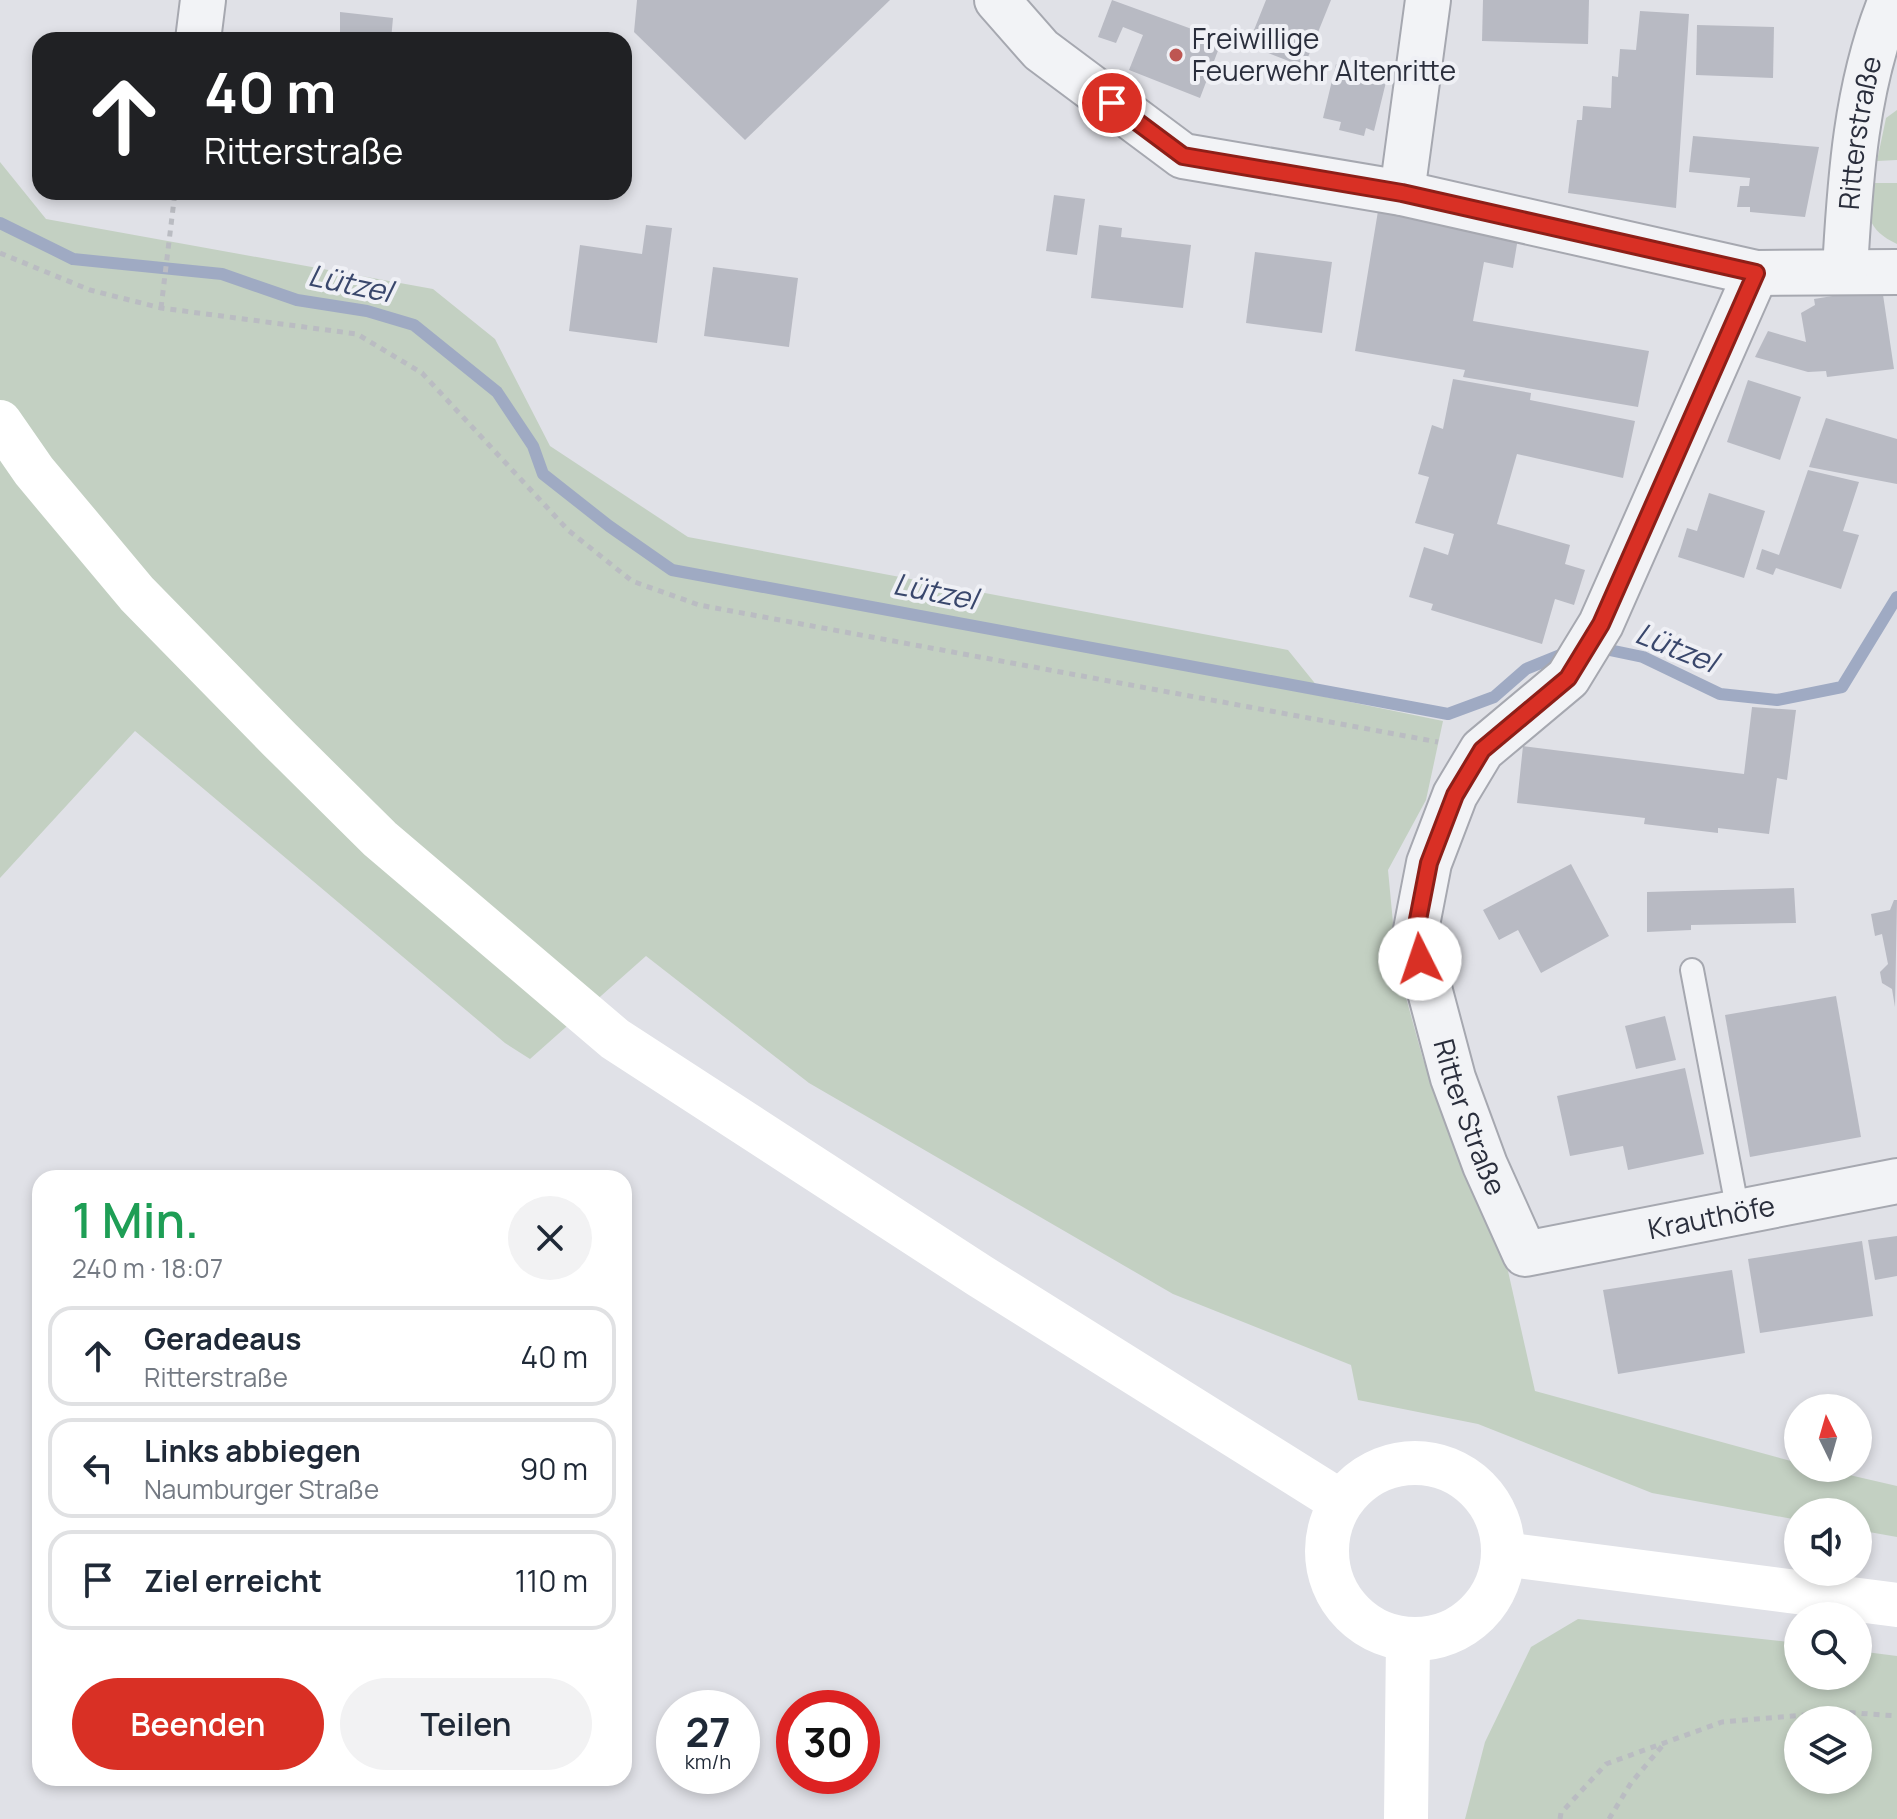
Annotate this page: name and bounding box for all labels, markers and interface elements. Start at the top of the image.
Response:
place label: Freiwillige Feuerwehr Altenritte [1192,19,1456,89]
marker: Freiwillige Feuerwehr Altenritte [1167,46,1185,64]
street label: Ritterstraße [1829,52,1890,211]
text: 40 m [204,53,336,130]
icon: ahead [72,64,176,168]
pin [1078,69,1146,137]
icon: arrive [1090,81,1134,125]
text: Ritterstraße [204,126,403,175]
water label: Lützel [305,254,400,312]
water label: Lützel [890,562,985,619]
water label: Lützel [1630,612,1727,683]
position arrow [1378,917,1462,1001]
street label: Ritter Straße [1425,1035,1516,1201]
street label: Krauthöfe [1645,1185,1778,1247]
text: 1 Min. [72,1187,199,1252]
button: close [508,1196,592,1280]
text: 240 m · 18:07 [72,1250,223,1286]
text: Geradeaus [144,1318,301,1359]
icon: ahead [76,1334,120,1378]
text: 40 m [521,1336,588,1377]
text: Ritterstraße [144,1359,288,1395]
north arrow [1784,1394,1872,1482]
map controls [1784,1394,1872,1794]
text: Links abbiegen [144,1430,361,1471]
icon: left [76,1446,120,1490]
text: 90 m [520,1448,588,1489]
text: Naumburger Straße [144,1471,379,1507]
button: sound [1784,1498,1872,1586]
icon: arrive [76,1558,120,1602]
text: Ziel erreicht [144,1560,322,1601]
text: 110 m [515,1560,588,1601]
button: search [1784,1602,1872,1690]
button: Beenden [72,1678,324,1770]
button: Teilen [340,1678,592,1770]
speed limit sign: 30 [776,1690,880,1794]
text: 27 [685,1704,731,1759]
button: layers [1784,1706,1872,1794]
text: km/h [685,1748,731,1775]

